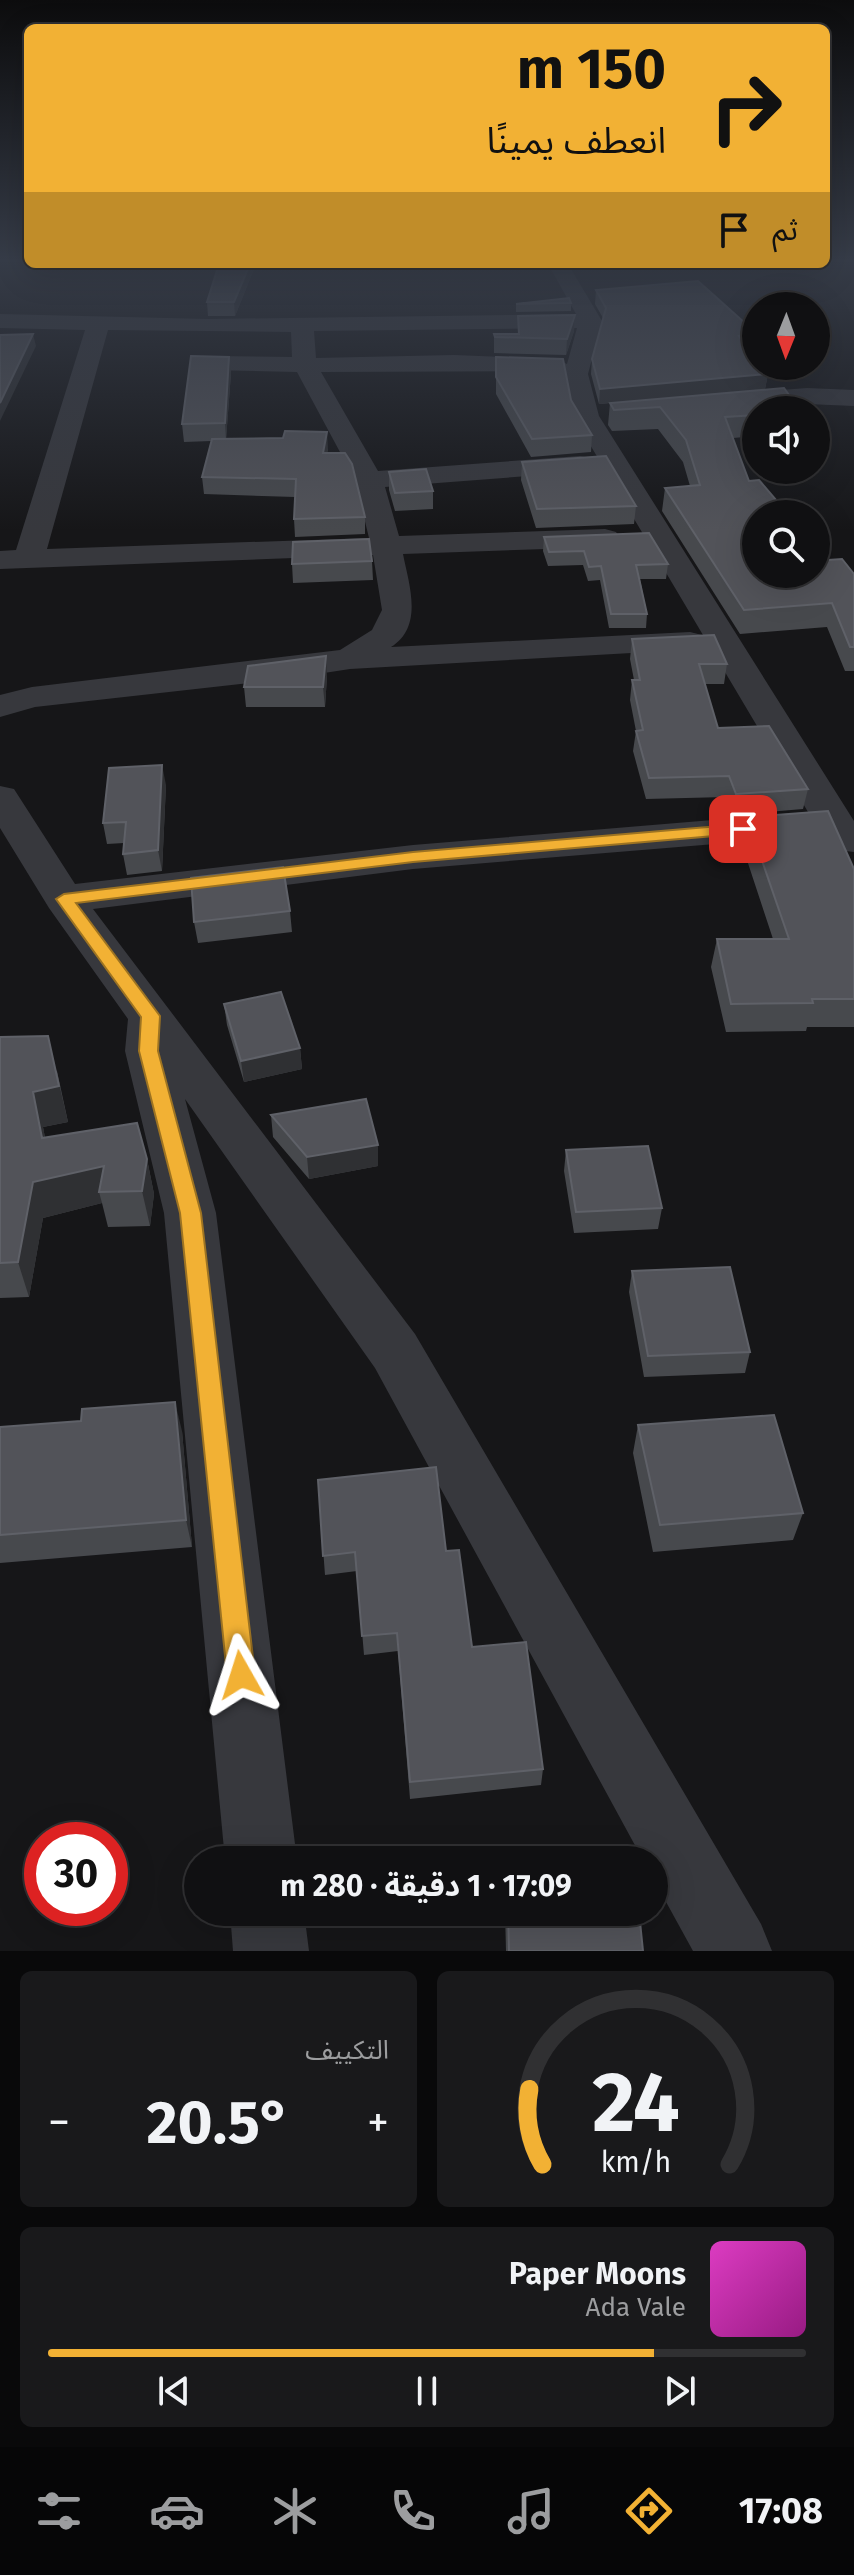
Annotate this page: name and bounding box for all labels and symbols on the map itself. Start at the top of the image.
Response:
north arrow [742,292,830,380]
pin [709,795,777,863]
position arrow [199,1633,283,1717]
speed limit sign: 30 [24,1822,128,1926]

